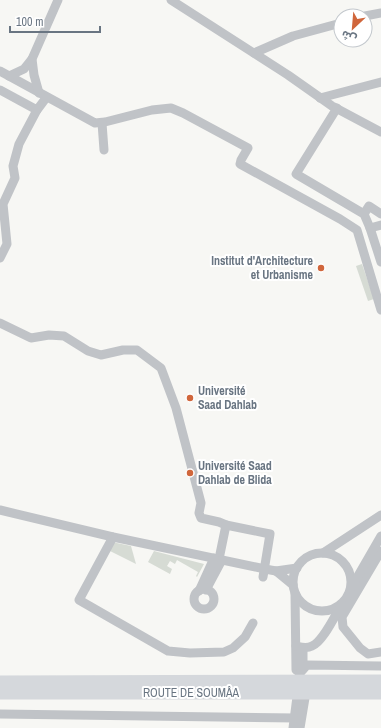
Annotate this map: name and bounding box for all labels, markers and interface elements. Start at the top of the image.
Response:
scale bar [10,8,100,34]
north arrow [333,8,373,48]
text: 100 m [16,14,43,30]
text: ش [339,27,358,47]
place label: Institut d'Architecture et Urbanisme [211,253,314,283]
marker: Institut d'Architecture et Urbanisme [316,263,326,273]
place label: Université Saad Dahlab [198,383,257,413]
marker: Université Saad Dahlab [185,393,195,403]
place label: Université Saad Dahlab de Blida [198,458,272,488]
marker: Université Saad Dahlab de Blida [185,468,195,478]
street label: ROUTE DE SOUMÂA [143,685,240,701]

